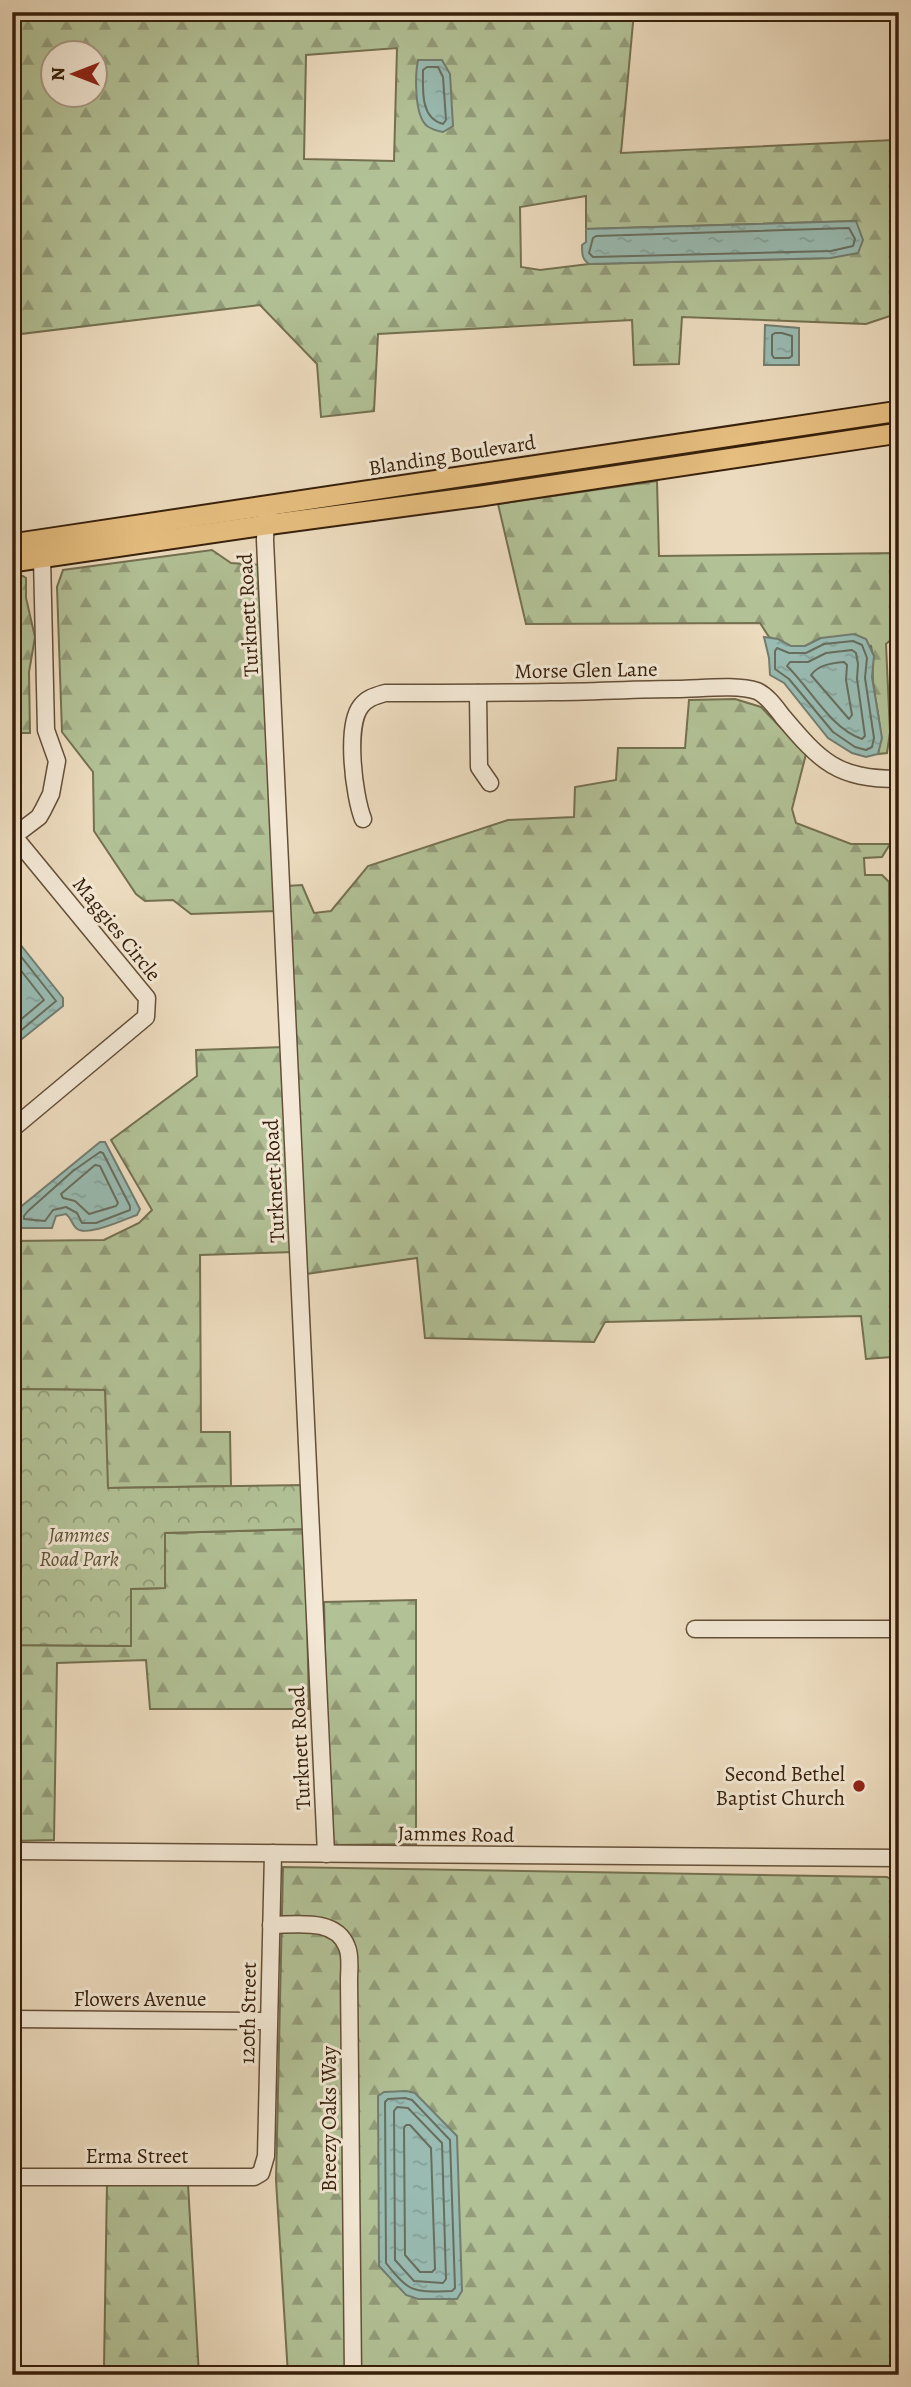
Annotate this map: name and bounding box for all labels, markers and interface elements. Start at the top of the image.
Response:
north arrow [38,38,108,108]
text: N [45,67,71,81]
street label: Blanding Boulevard [366,428,538,482]
street label: Turknett Road [231,552,265,677]
street label: Morse Glen Lane [514,655,658,685]
street label: Maggies Circle [66,871,168,987]
street label: Turknett Road [257,1118,291,1243]
park label: Jammes Road Park [39,1521,119,1573]
street label: Turknett Road [283,1685,317,1810]
place label: Second Bethel Baptist Church [716,1760,845,1812]
marker: Second Bethel Baptist Church [851,1778,867,1794]
street label: Jammes Road [397,1819,515,1849]
street label: 120th Street [233,1962,263,2064]
street label: Flowers Avenue [73,1985,207,2013]
street label: Breezy Oaks Way [315,2045,343,2192]
street label: Erma Street [86,2142,189,2170]

